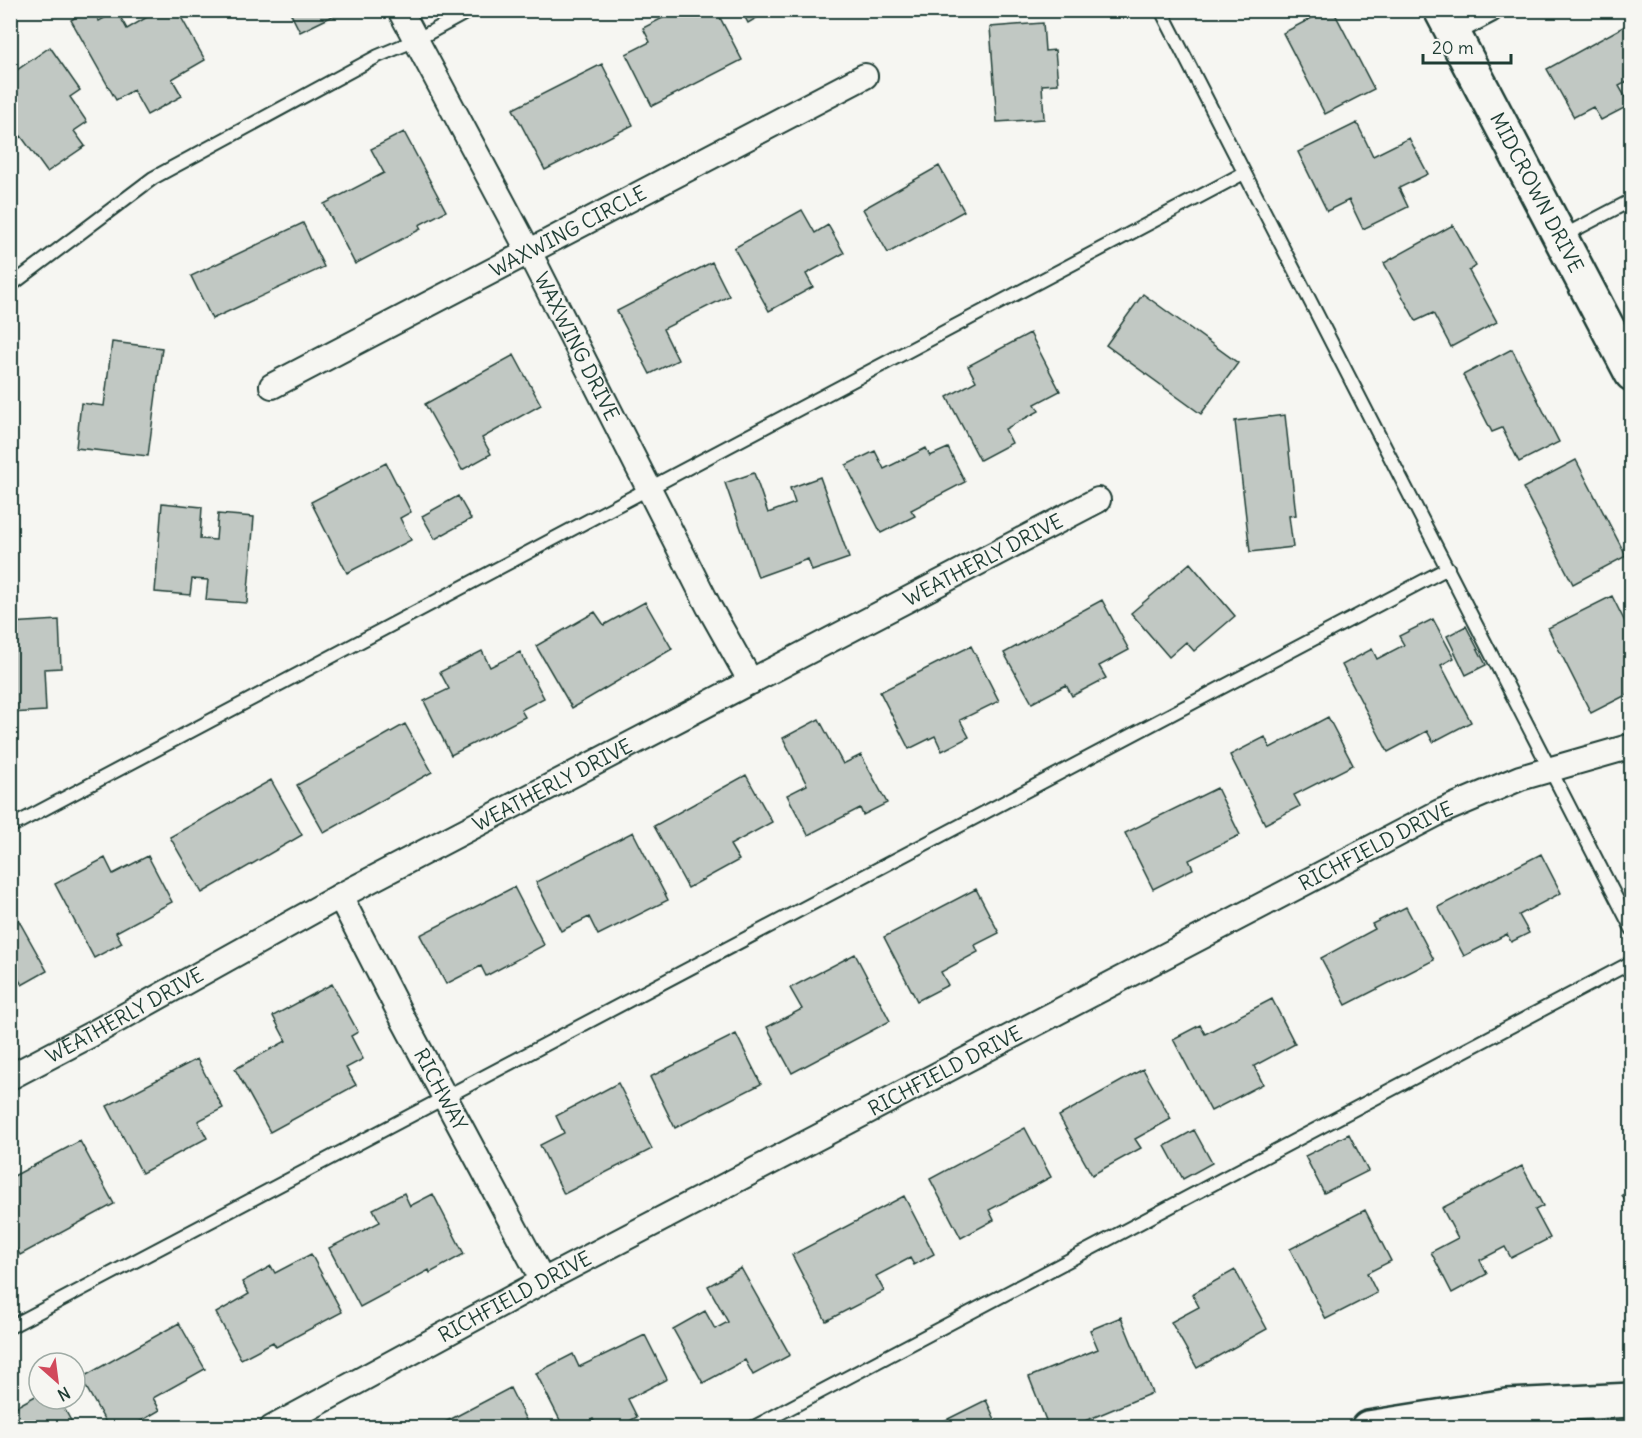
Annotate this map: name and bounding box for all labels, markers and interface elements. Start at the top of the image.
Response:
scale bar [1423,27,1512,65]
text: 20 m [1432,36,1474,59]
street label: MIDCROWN DRIVE [1485,108,1589,276]
street label: WAXWING CIRCLE [485,180,650,282]
street label: WAXWING DRIVE [529,268,625,424]
street label: WEATHERLY DRIVE [899,508,1067,611]
street label: WEATHERLY DRIVE [468,733,636,836]
street label: RICHFIELD DRIVE [1294,795,1456,896]
street label: WEATHERLY DRIVE [41,962,207,1068]
street label: RICHFIELD DRIVE [864,1020,1026,1121]
street label: RICHWAY [409,1044,473,1134]
street label: RICHFIELD DRIVE [434,1245,595,1347]
north arrow [27,1351,87,1411]
text: N [54,1383,74,1406]

